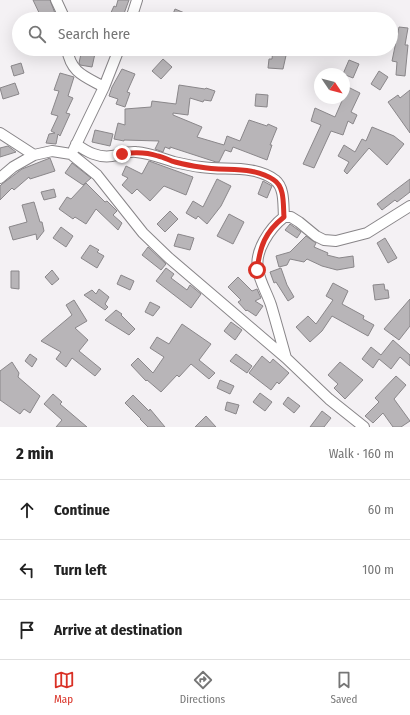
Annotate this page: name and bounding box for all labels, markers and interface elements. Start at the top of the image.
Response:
search box [12,12,398,56]
icon: search [26,23,48,45]
text: Search here [58,25,130,43]
north arrow [314,68,350,104]
route end [113,145,131,163]
route start [248,261,266,279]
text: 2 min [16,443,54,464]
text: Walk · 160 m [329,446,394,461]
icon: ahead [16,499,38,521]
text: Continue [54,501,110,519]
text: 60 m [368,502,394,517]
icon: left [16,559,38,581]
text: Turn left [54,561,107,579]
text: 100 m [362,562,394,577]
icon: arrive [16,619,38,641]
text: Arrive at destination [54,621,182,639]
tab: Map [53,669,75,706]
tab: Directions [180,669,225,706]
tab: Saved [331,669,357,706]

